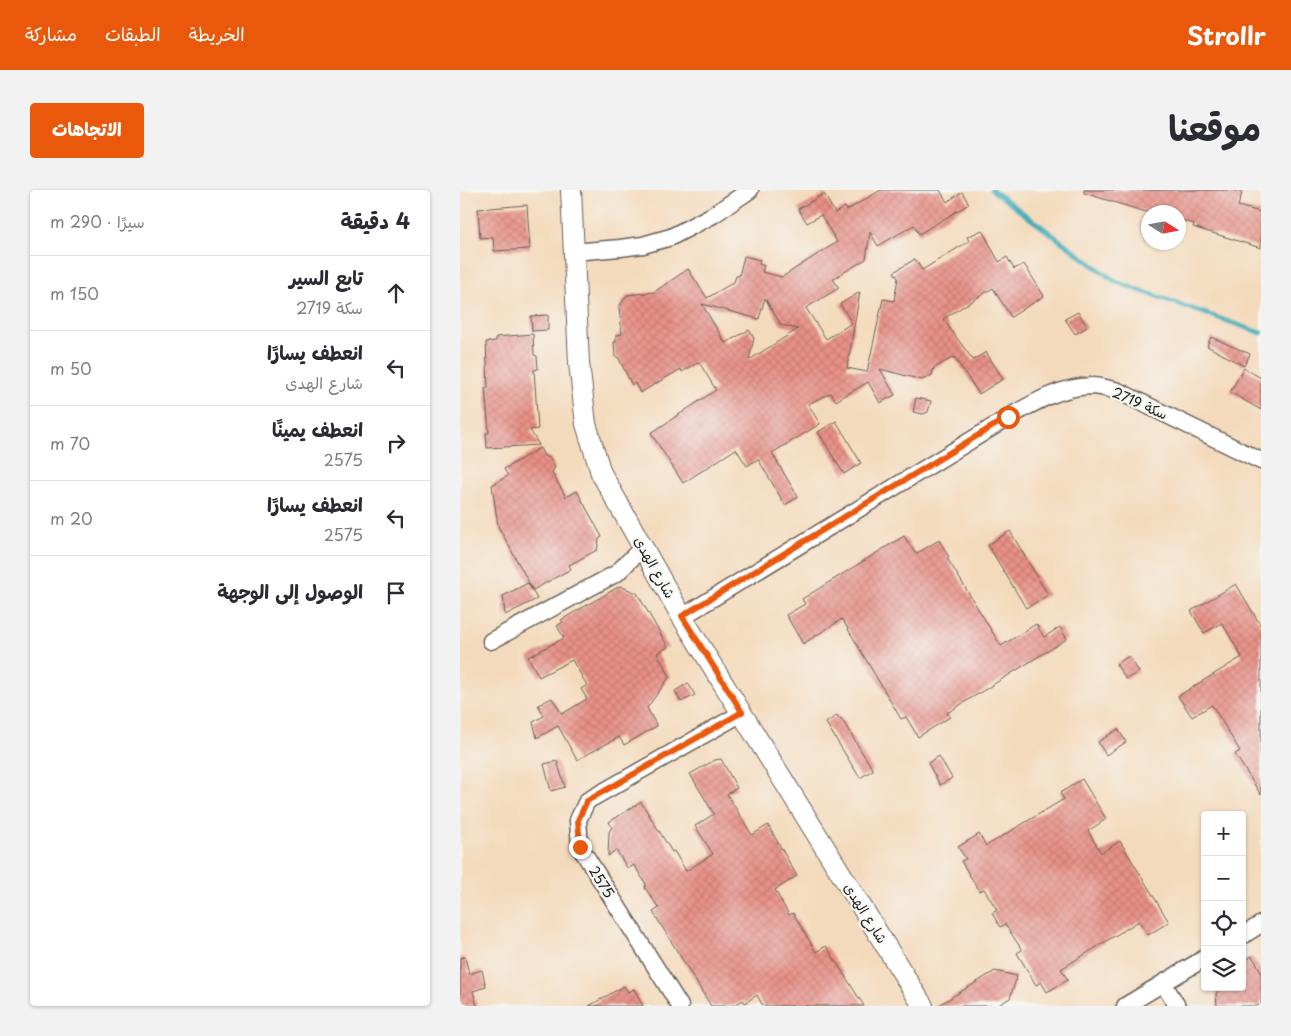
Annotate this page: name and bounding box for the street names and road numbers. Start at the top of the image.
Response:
street label: سكة 2719 [1109,381,1171,425]
street label: شارع الهدى [629,532,681,602]
street label: 2575 [584,862,620,902]
street label: شارع الهدى [839,879,893,947]

